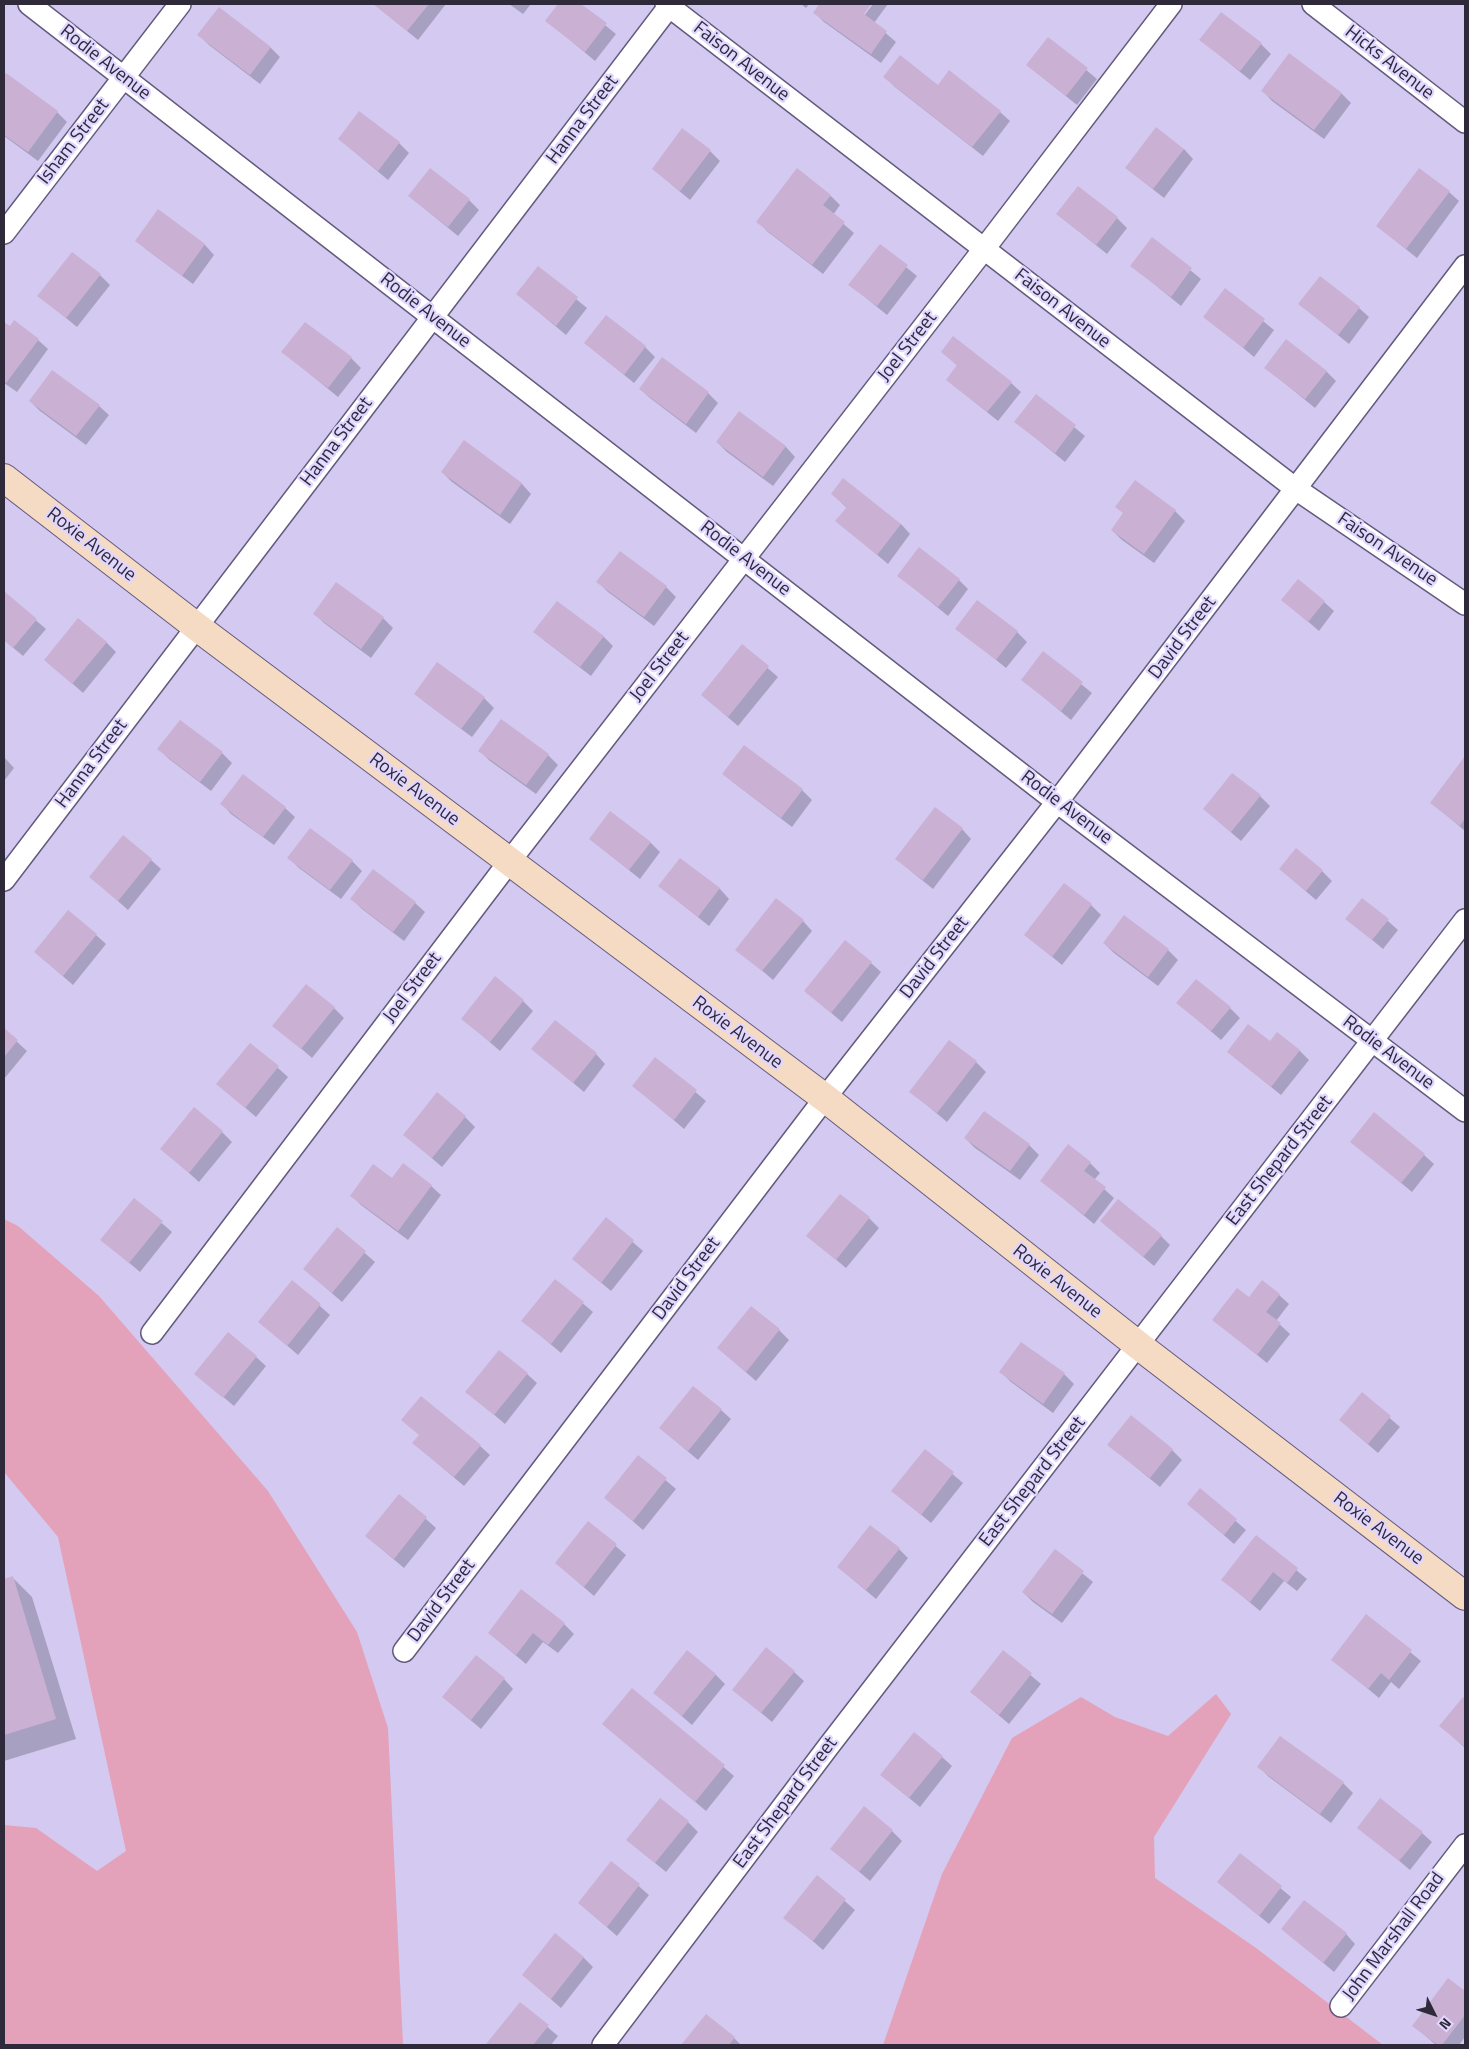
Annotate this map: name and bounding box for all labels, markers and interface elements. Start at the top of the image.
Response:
street label: Faison Avenue [688,17,794,107]
street label: Rodie Avenue [55,20,155,106]
street label: Hicks Avenue [1340,21,1438,105]
street label: Hanna Street [542,71,624,169]
street label: Isham Street [34,95,114,189]
street label: Faison Avenue [1009,264,1115,354]
street label: Rodie Avenue [375,268,475,354]
street label: Joel Street [874,307,942,387]
street label: Hanna Street [296,393,378,491]
street label: Roxie Avenue [42,503,140,587]
street label: Faison Avenue [1333,508,1441,592]
street label: Rodie Avenue [695,516,795,602]
street label: David Street [1144,592,1222,684]
street label: Joel Street [626,627,694,707]
street label: Hanna Street [51,715,133,813]
street label: Roxie Avenue [364,749,464,831]
street label: Rodie Avenue [1016,766,1116,850]
street label: David Street [896,912,974,1004]
street label: Joel Street [379,948,447,1028]
street label: Roxie Avenue [687,992,787,1074]
street label: Rodie Avenue [1338,1011,1438,1095]
street label: East Shepard Street [1222,1091,1338,1231]
street label: David Street [648,1233,726,1325]
street label: Roxie Avenue [1008,1240,1106,1324]
street label: East Shepard Street [975,1412,1091,1552]
street label: Roxie Avenue [1328,1488,1428,1570]
street label: David Street [403,1555,481,1647]
street label: East Shepard Street [729,1733,843,1873]
street label: John Marshall Road [1338,1868,1450,2006]
north arrow [1409,1989,1459,2039]
text: N [1435,2014,1457,2035]

